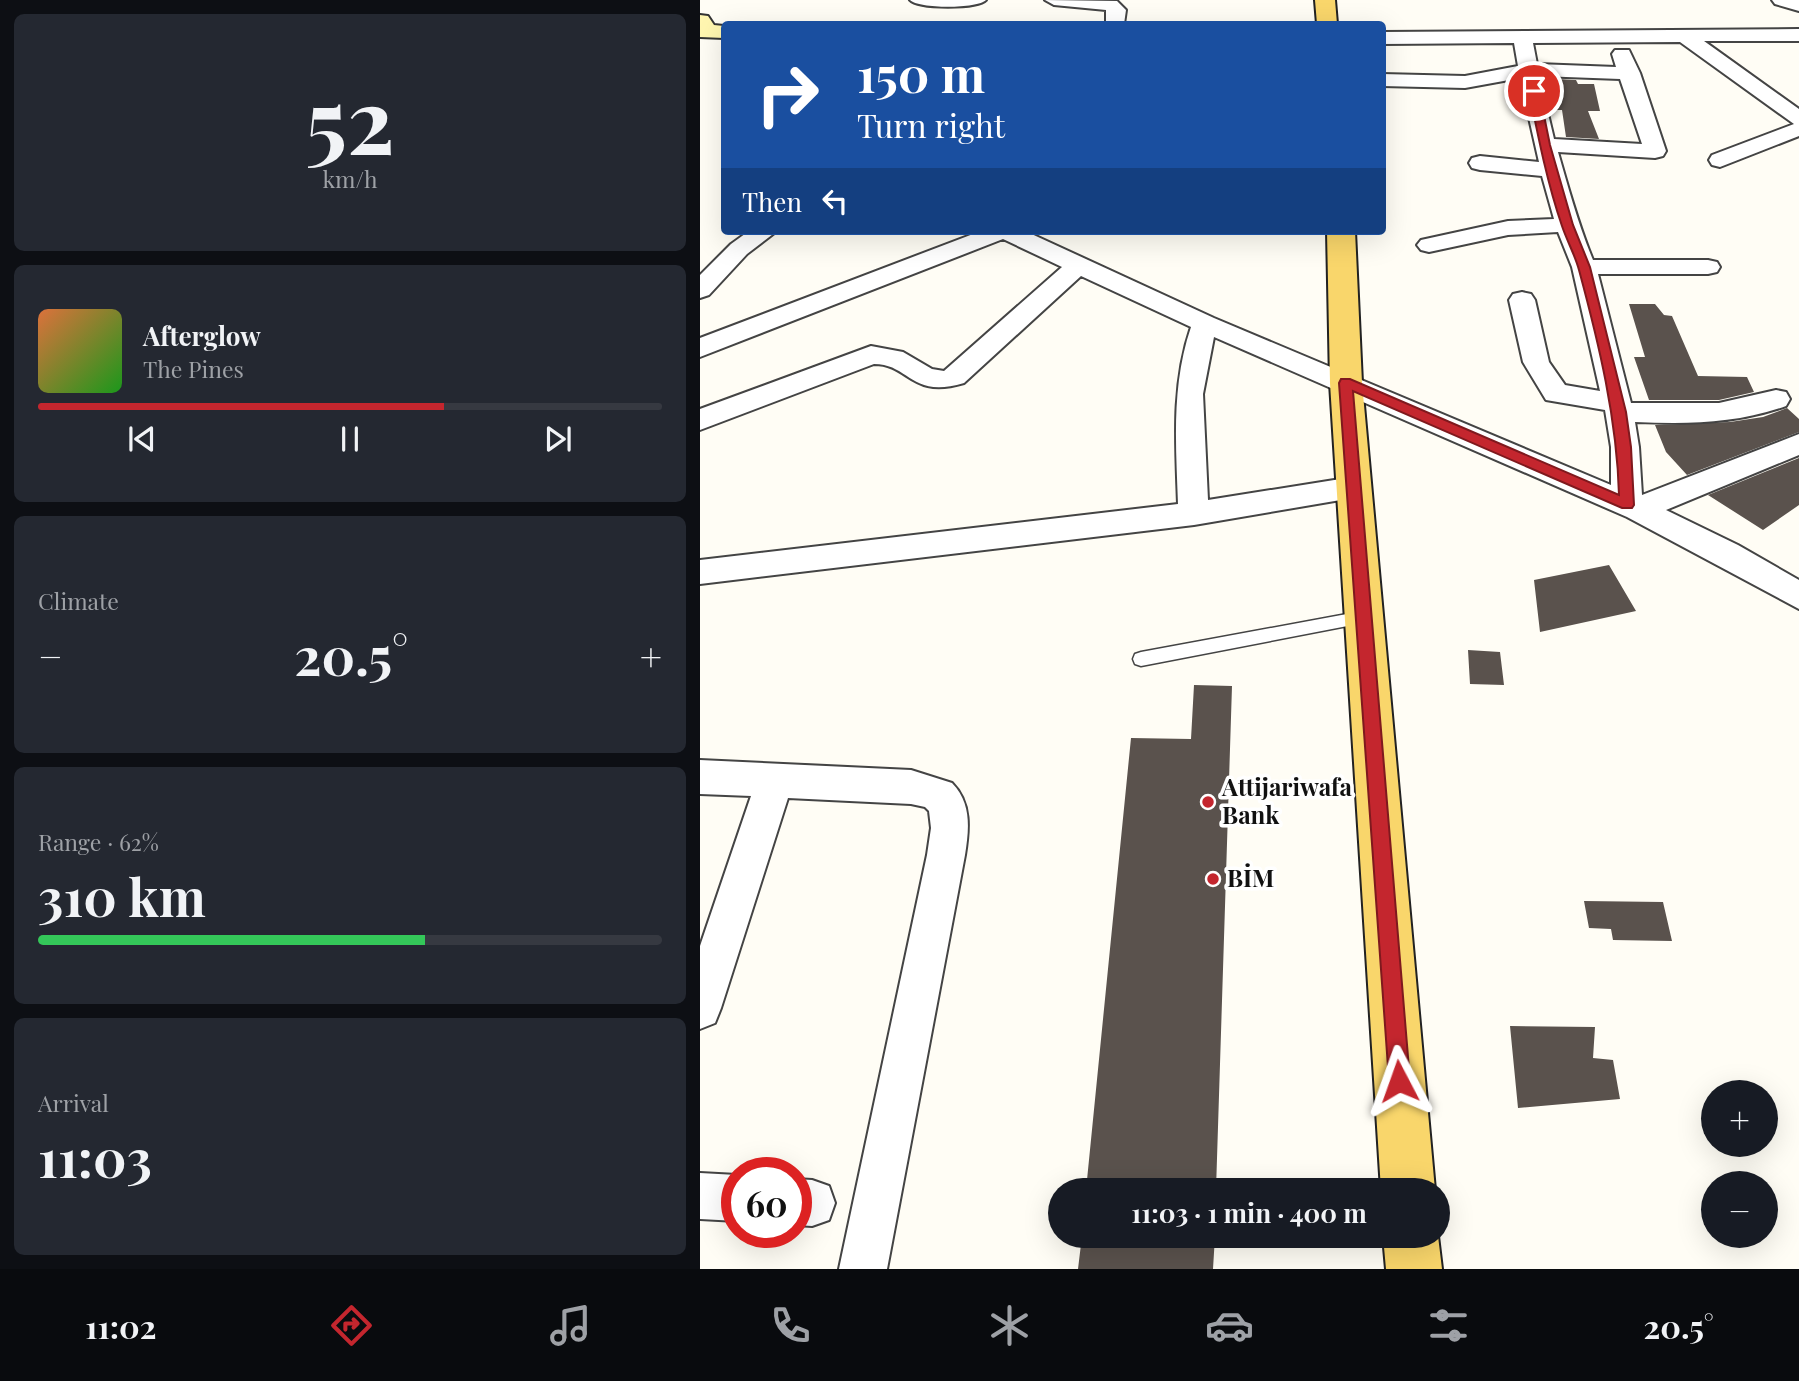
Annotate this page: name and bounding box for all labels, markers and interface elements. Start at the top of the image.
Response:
text: 150 m [857,40,985,105]
icon: right [742,49,833,140]
text: 52 [305,57,395,178]
pin [1504,61,1564,121]
icon: arrive [1515,72,1553,110]
text: Turn right [857,103,1005,146]
text: km/h [322,163,378,194]
icon: left [816,182,854,220]
text: Then [742,184,802,219]
text: Afterglow [143,318,261,353]
text: The Pines [143,353,244,384]
icon: previous [123,420,161,458]
icon: pause [331,420,369,458]
icon: next [539,420,577,458]
text: Climate [38,585,119,616]
text: 20.5° [294,620,408,689]
text: − [38,630,63,681]
text: + [640,630,662,681]
place label: Attijariwafa Bank [1221,770,1353,830]
marker: Attijariwafa Bank [1200,794,1216,810]
text: Range · 62% [38,826,159,857]
text: 310 km [38,861,206,930]
place label: BİM [1227,861,1274,893]
marker: BİM [1205,871,1221,887]
position arrow [1362,1044,1436,1118]
map controls [1701,1080,1778,1248]
button: + [1701,1080,1778,1157]
text: Arrival [38,1087,109,1118]
text: 11:03 [38,1122,152,1191]
speed limit sign: 60 [721,1157,812,1248]
button: − [1701,1171,1778,1248]
text: 11:03 · 1 min · 400 m [1131,1195,1367,1230]
icon: directions [327,1301,376,1350]
icon: music [546,1301,595,1350]
icon: phone [766,1301,815,1350]
icon: climate [985,1301,1034,1350]
icon: car [1205,1301,1254,1350]
icon: filters [1424,1301,1473,1350]
text: 11:02 [85,1304,156,1347]
text: 20.5° [1644,1304,1714,1347]

